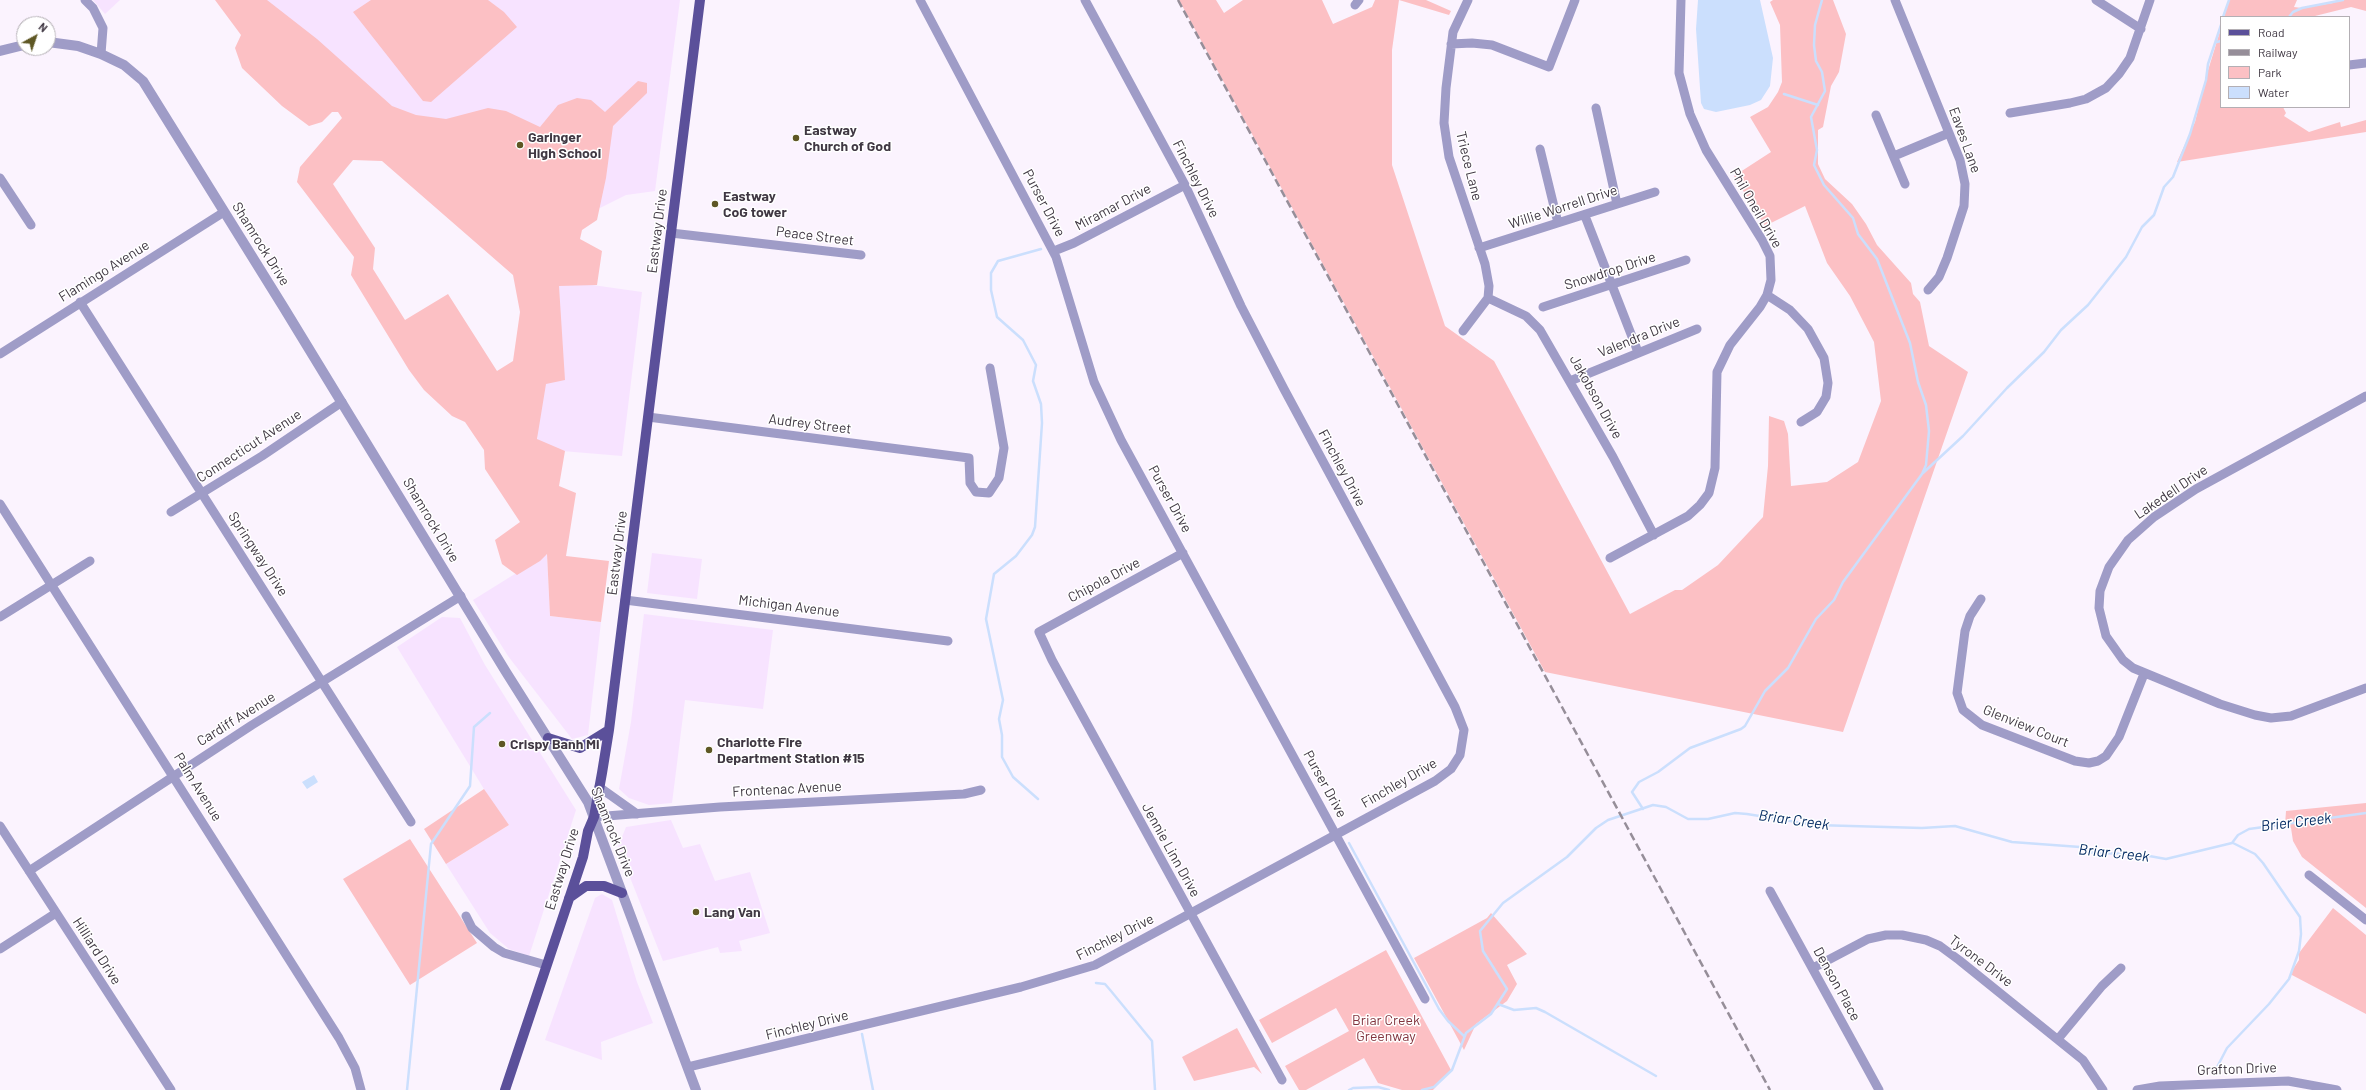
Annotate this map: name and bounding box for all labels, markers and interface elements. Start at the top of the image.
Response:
north arrow [16,16,56,56]
legend [2220,16,2350,108]
text: N [36,20,50,35]
text: Road [2258,25,2285,39]
text: Railway [2258,45,2297,59]
text: Park [2258,65,2282,79]
text: Water [2258,85,2289,99]
street label: Eaves Lane [1945,105,1985,175]
place label: Eastway Church of God [804,122,891,154]
place label: Garinger High School [528,129,601,162]
street label: Triece Lane [1452,130,1486,202]
marker: Eastway Church of God [791,133,801,143]
street label: Finchley Drive [1169,137,1223,221]
marker: Garinger High School [515,140,525,150]
street label: Phil Oneil Drive [1726,165,1786,251]
street label: Purser Drive [1019,166,1069,240]
street label: Miramar Drive [1072,180,1154,234]
street label: Willie Worrell Drive [1506,181,1620,233]
street label: Eastway Drive [643,188,671,274]
place label: Eastway CoG tower [723,188,787,220]
street label: Shamrock Drive [229,199,293,289]
marker: Eastway CoG tower [710,199,720,209]
street label: Peace Street [775,223,855,249]
street label: Flamingo Avenue [56,236,152,306]
street label: Snowdrop Drive [1562,248,1658,294]
street label: Valendra Drive [1596,313,1682,361]
street label: Jakobson Drive [1566,352,1626,442]
street label: Connecticut Avenue [193,406,305,486]
street label: Audrey Street [768,411,852,437]
street label: Finchley Drive [1315,427,1369,509]
street label: Lakedell Drive [2131,461,2211,523]
street label: Purser Drive [1145,463,1195,535]
street label: Shamrock Drive [399,475,463,565]
street label: Springway Drive [225,509,291,599]
street label: Eastway Drive [603,510,631,596]
street label: Chipola Drive [1065,554,1143,606]
street label: Michigan Avenue [738,591,840,621]
street label: Cardiff Avenue [194,688,278,750]
street label: Glenview Court [1981,701,2071,751]
place label: Charlotte Fire Department Station #15 [717,734,865,766]
place label: Crispy Banh Mi [510,736,600,752]
marker: Crispy Banh Mi [497,739,507,749]
marker: Charlotte Fire Department Station #15 [704,745,714,755]
street label: Purser Drive [1300,748,1350,820]
street label: Palm Avenue [170,750,226,824]
street label: Finchley Drive [1358,755,1440,811]
street label: Frontenac Avenue [732,778,842,800]
street label: Shamrock Drive [587,785,639,879]
street label: Jennie Linn Drive [1138,800,1204,900]
water label: Briar Creek [1758,806,1830,834]
water label: Brier Creek [2260,809,2332,835]
street label: Eastway Drive [542,826,582,912]
water label: Briar Creek [2078,840,2150,866]
place label: Lang Van [704,904,761,920]
marker: Lang Van [691,907,701,917]
street label: Finchley Drive [1073,910,1157,964]
street label: Hilliard Drive [69,914,125,988]
street label: Tyrone Drive [1946,932,2016,990]
street label: Denson Place [1810,944,1864,1024]
street label: Finchley Drive [764,1007,850,1043]
park label: Briar Creek Greenway [1352,1012,1420,1044]
street label: Grafton Drive [2197,1059,2277,1079]

